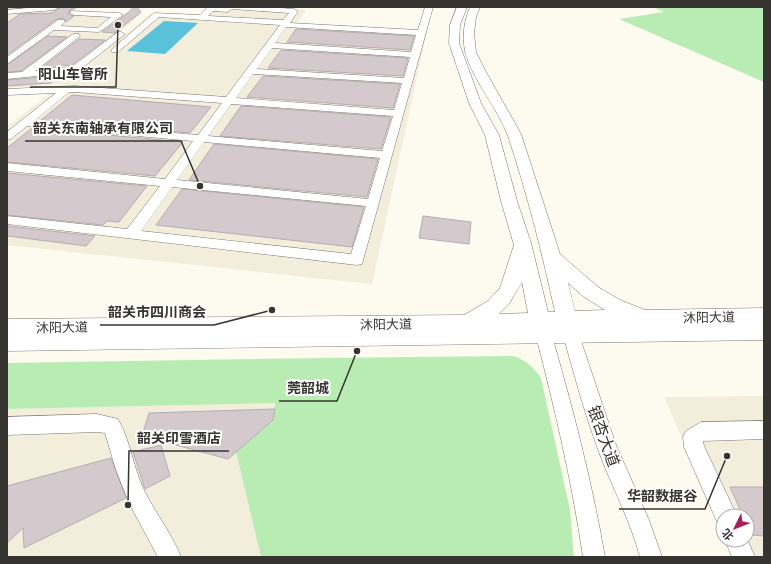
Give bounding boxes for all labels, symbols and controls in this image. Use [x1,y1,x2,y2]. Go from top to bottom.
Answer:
callout: 阳山车管所 [30,61,116,87]
text: 阳山车管所 [38,65,108,83]
callout: 韶关东南轴承有限公司 [25,115,181,141]
text: 韶关东南轴承有限公司 [33,119,173,137]
callout: 韶关市四川商会 [100,299,214,325]
text: 韶关市四川商会 [108,303,206,321]
street label: 沐阳大道 [683,309,735,325]
street label: 沐阳大道 [360,316,412,332]
street label: 沐阳大道 [36,319,88,335]
callout: 莞韶城 [279,375,337,401]
text: 莞韶城 [287,379,329,397]
street label: 银杏大道 [584,403,624,469]
callout: 韶关印雪酒店 [129,425,229,451]
text: 韶关印雪酒店 [137,429,221,447]
callout: 华韶数据谷 [619,483,705,509]
text: 华韶数据谷 [627,487,698,505]
north arrow [715,508,755,548]
text: 北 [719,526,737,544]

